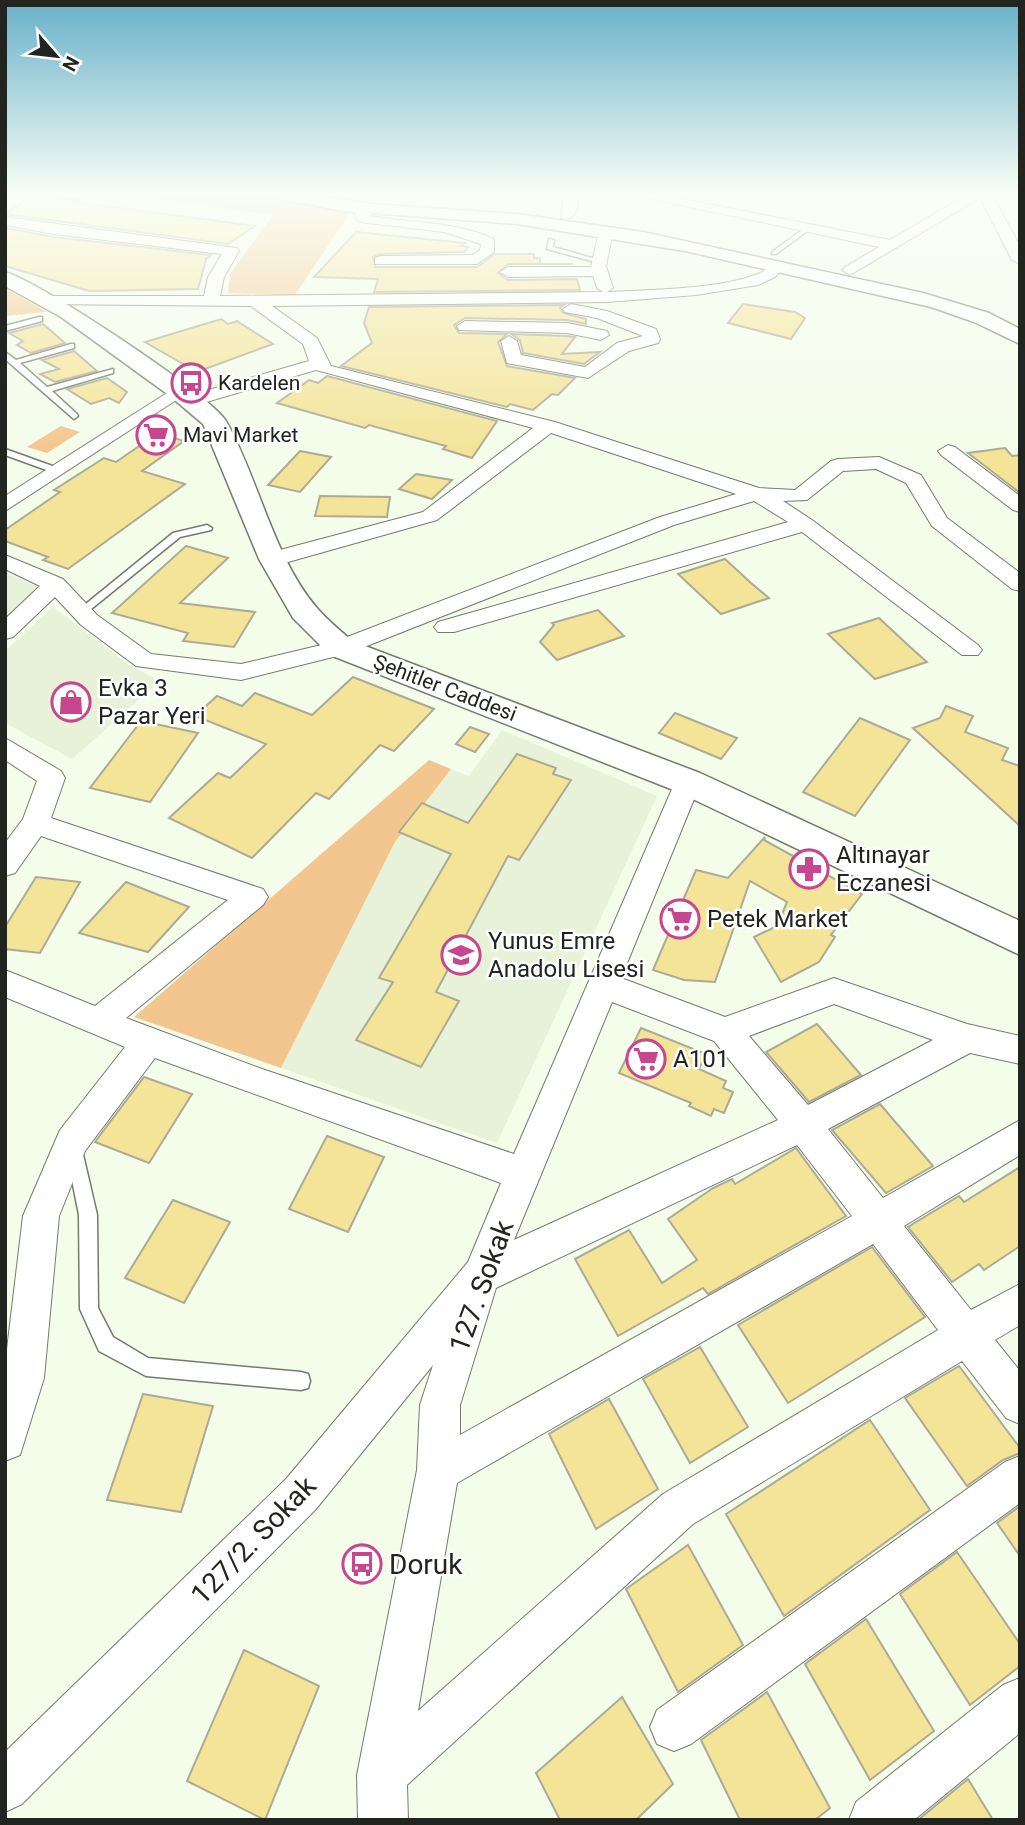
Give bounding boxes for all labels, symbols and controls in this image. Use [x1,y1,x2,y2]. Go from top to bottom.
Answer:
north arrow [21,21,91,91]
text: N [57,52,84,75]
bus stop icon: Kardelen [170,362,212,404]
place label: Kardelen [218,371,300,395]
supermarket icon: Mavi Market [135,414,177,456]
place label: Mavi Market [183,423,299,447]
street label: Şehitler Caddesi [370,650,520,726]
place label: Evka 3 Pazar Yeri [98,674,205,730]
shop icon: Evka 3 Pazar Yeri [50,681,92,723]
place label: Altınayar Eczanesi [836,841,931,897]
pharmacy icon: Altınayar Eczanesi [788,848,830,890]
supermarket icon: Petek Market [659,898,701,940]
place label: Petek Market [707,905,848,933]
place label: Yunus Emre Anadolu Lisesi [488,927,644,983]
school or university icon: Yunus Emre Anadolu Lisesi [440,934,482,976]
supermarket icon: A101 [625,1038,667,1080]
place label: A101 [673,1045,729,1073]
street label: 127. Sokak [442,1215,521,1357]
street label: 127/2. Sokak [184,1469,323,1611]
bus stop icon: Doruk [341,1543,383,1585]
place label: Doruk [389,1548,463,1581]

